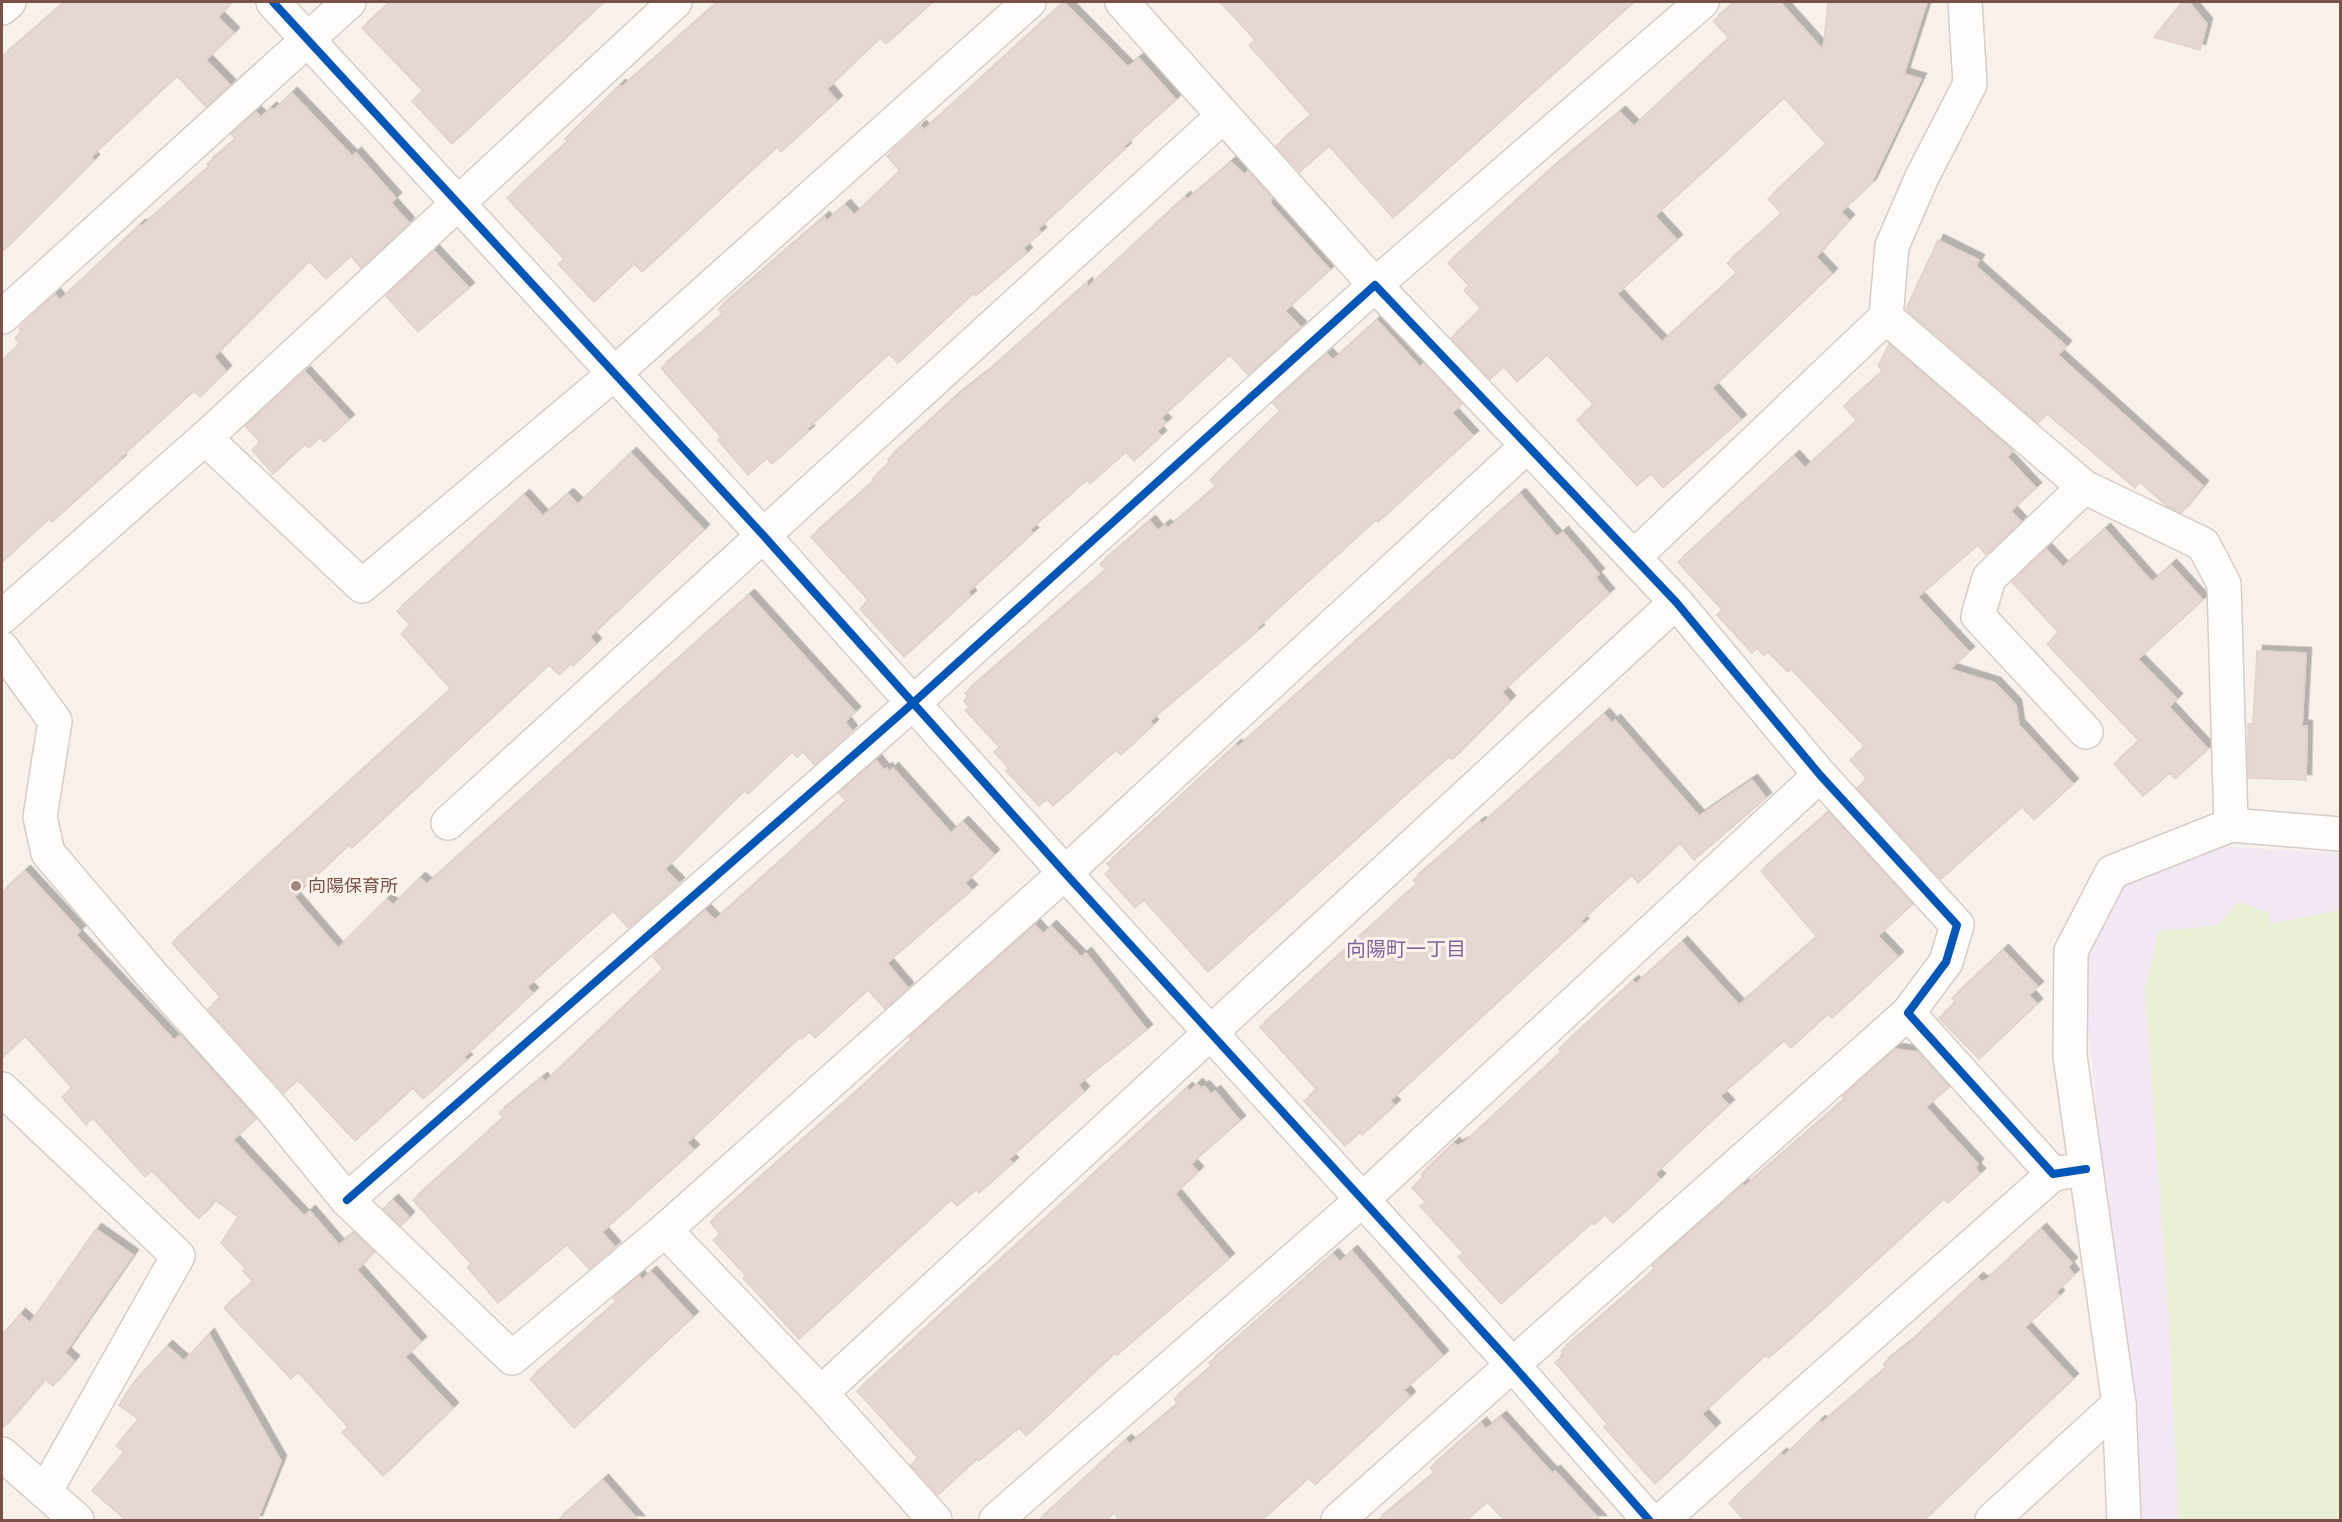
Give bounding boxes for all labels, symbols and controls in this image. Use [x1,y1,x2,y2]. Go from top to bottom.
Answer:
place label: 向陽保育所 [308,874,398,897]
marker: 向陽保育所 [289,879,303,893]
district label: 向陽町一丁目 [1346,936,1466,962]

